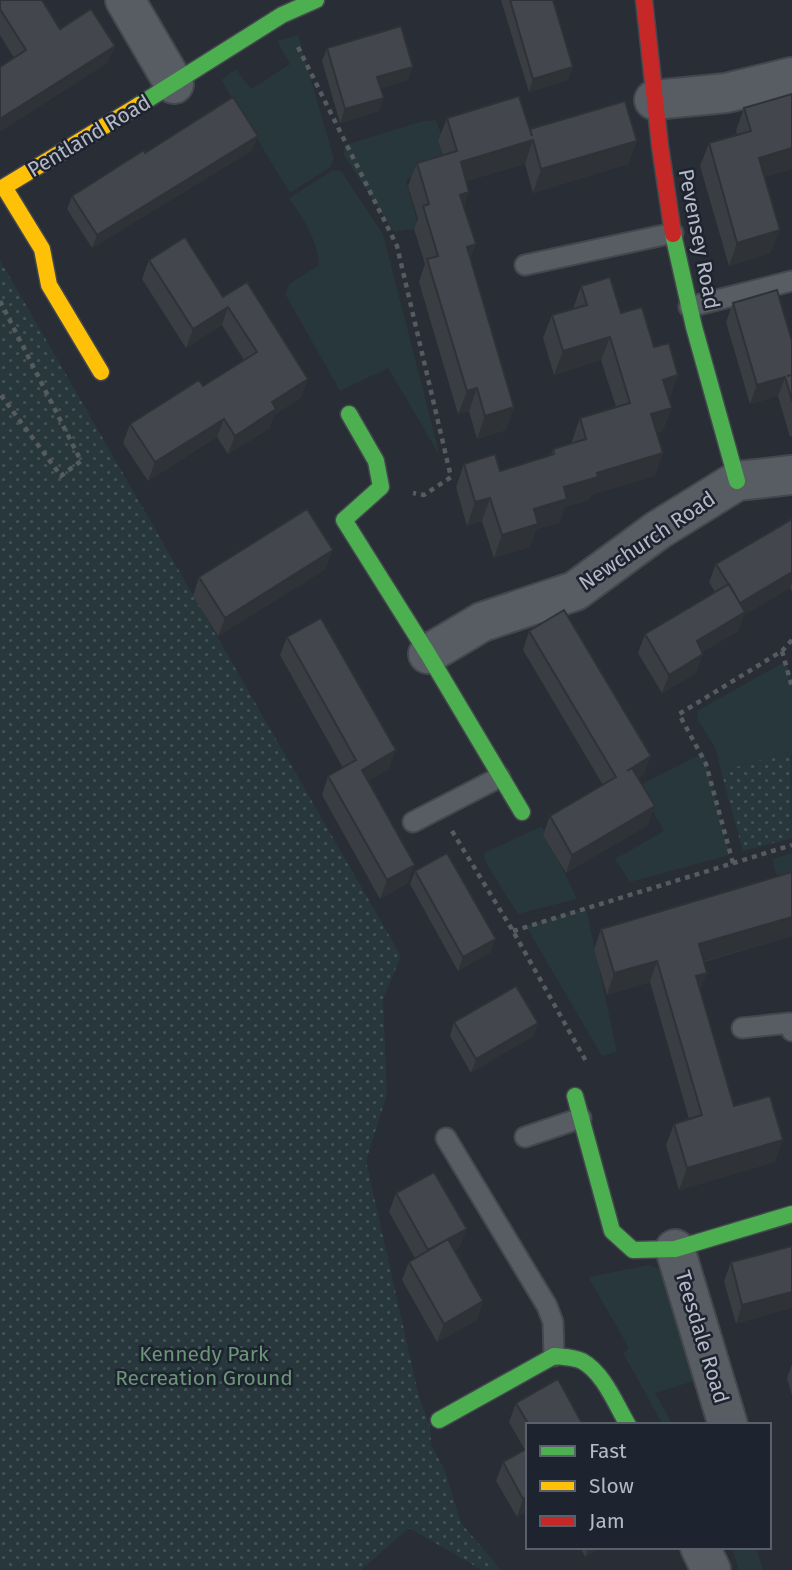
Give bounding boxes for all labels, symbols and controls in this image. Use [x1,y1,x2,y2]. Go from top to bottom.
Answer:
street label: Pentland Road [23,89,155,183]
street label: Pevensey Road [673,167,725,311]
street label: Newchurch Road [574,486,720,596]
street label: Teesdale Road [669,1267,735,1407]
park label: Kennedy Park Recreation Ground [115,1341,293,1391]
legend [526,1423,771,1549]
text: Fast [589,1438,627,1464]
text: Slow [589,1473,634,1499]
text: Jam [589,1508,625,1534]

